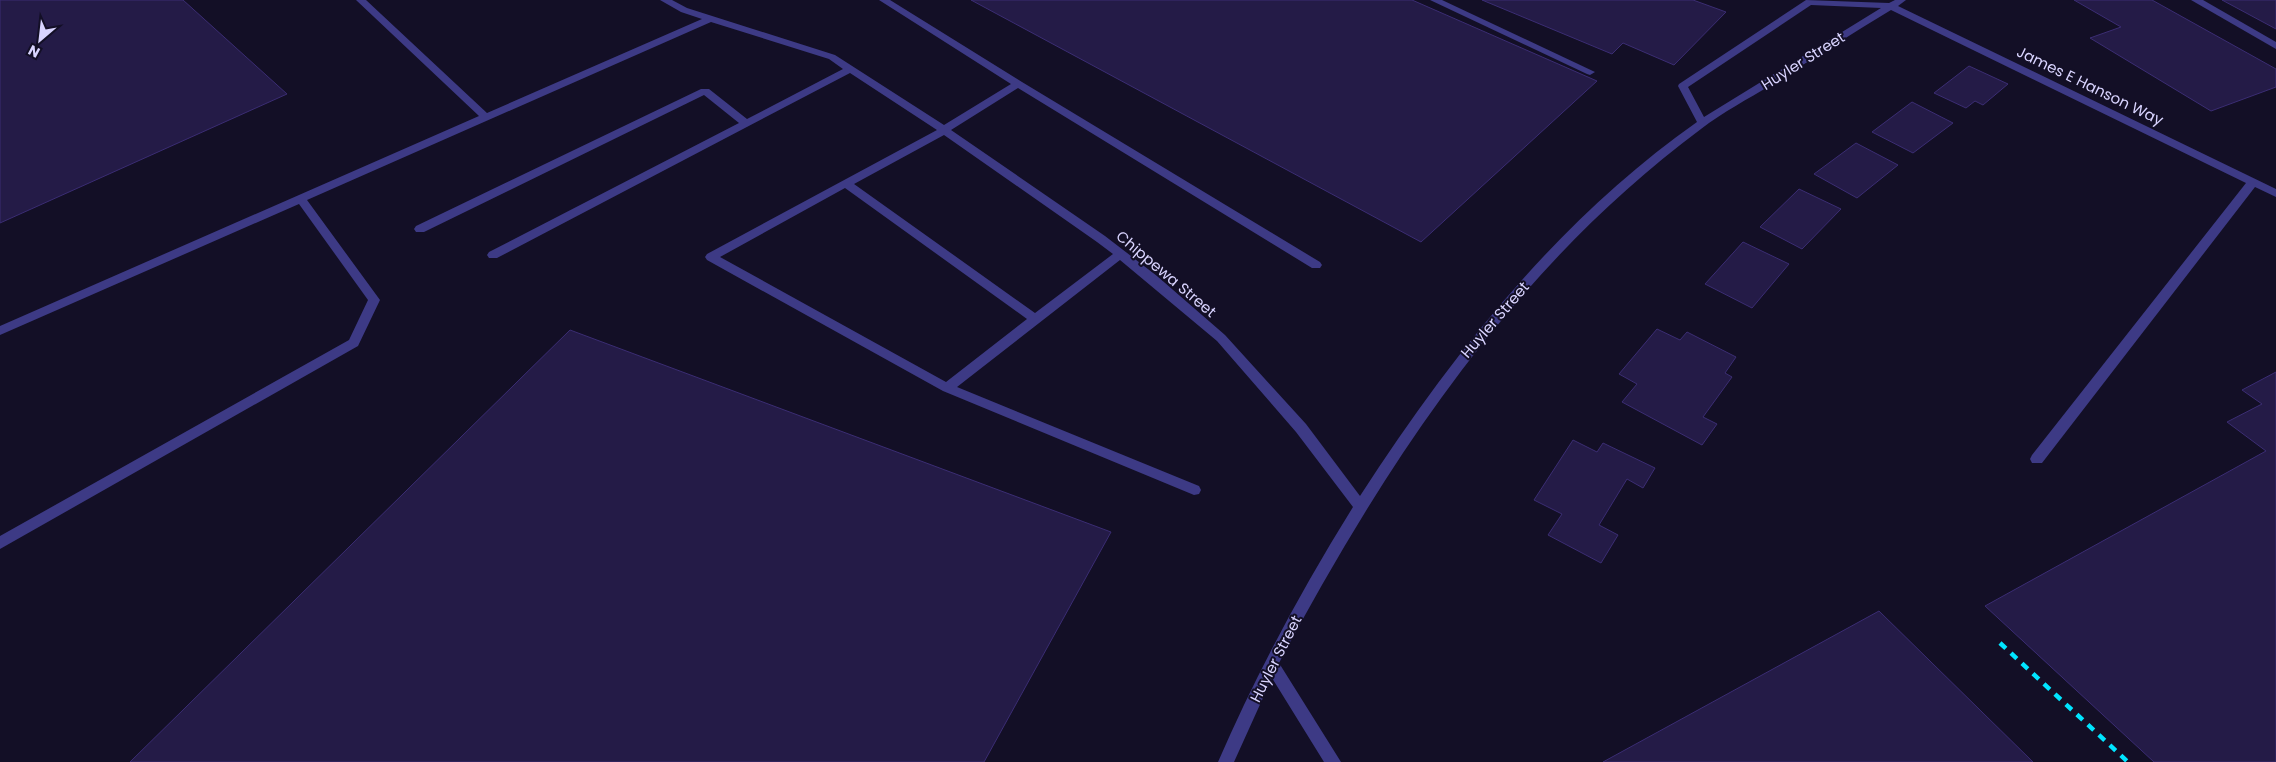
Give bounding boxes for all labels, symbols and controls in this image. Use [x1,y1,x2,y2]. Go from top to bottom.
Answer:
north arrow [15,15,65,65]
street label: Huyler Street [1757,27,1849,95]
text: N [25,40,43,63]
street label: James E Hanson Way [2013,41,2168,130]
street label: Chippewa Street [1112,225,1221,322]
street label: Huyler Street [1456,277,1534,362]
street label: Huyler Street [1245,612,1306,706]

